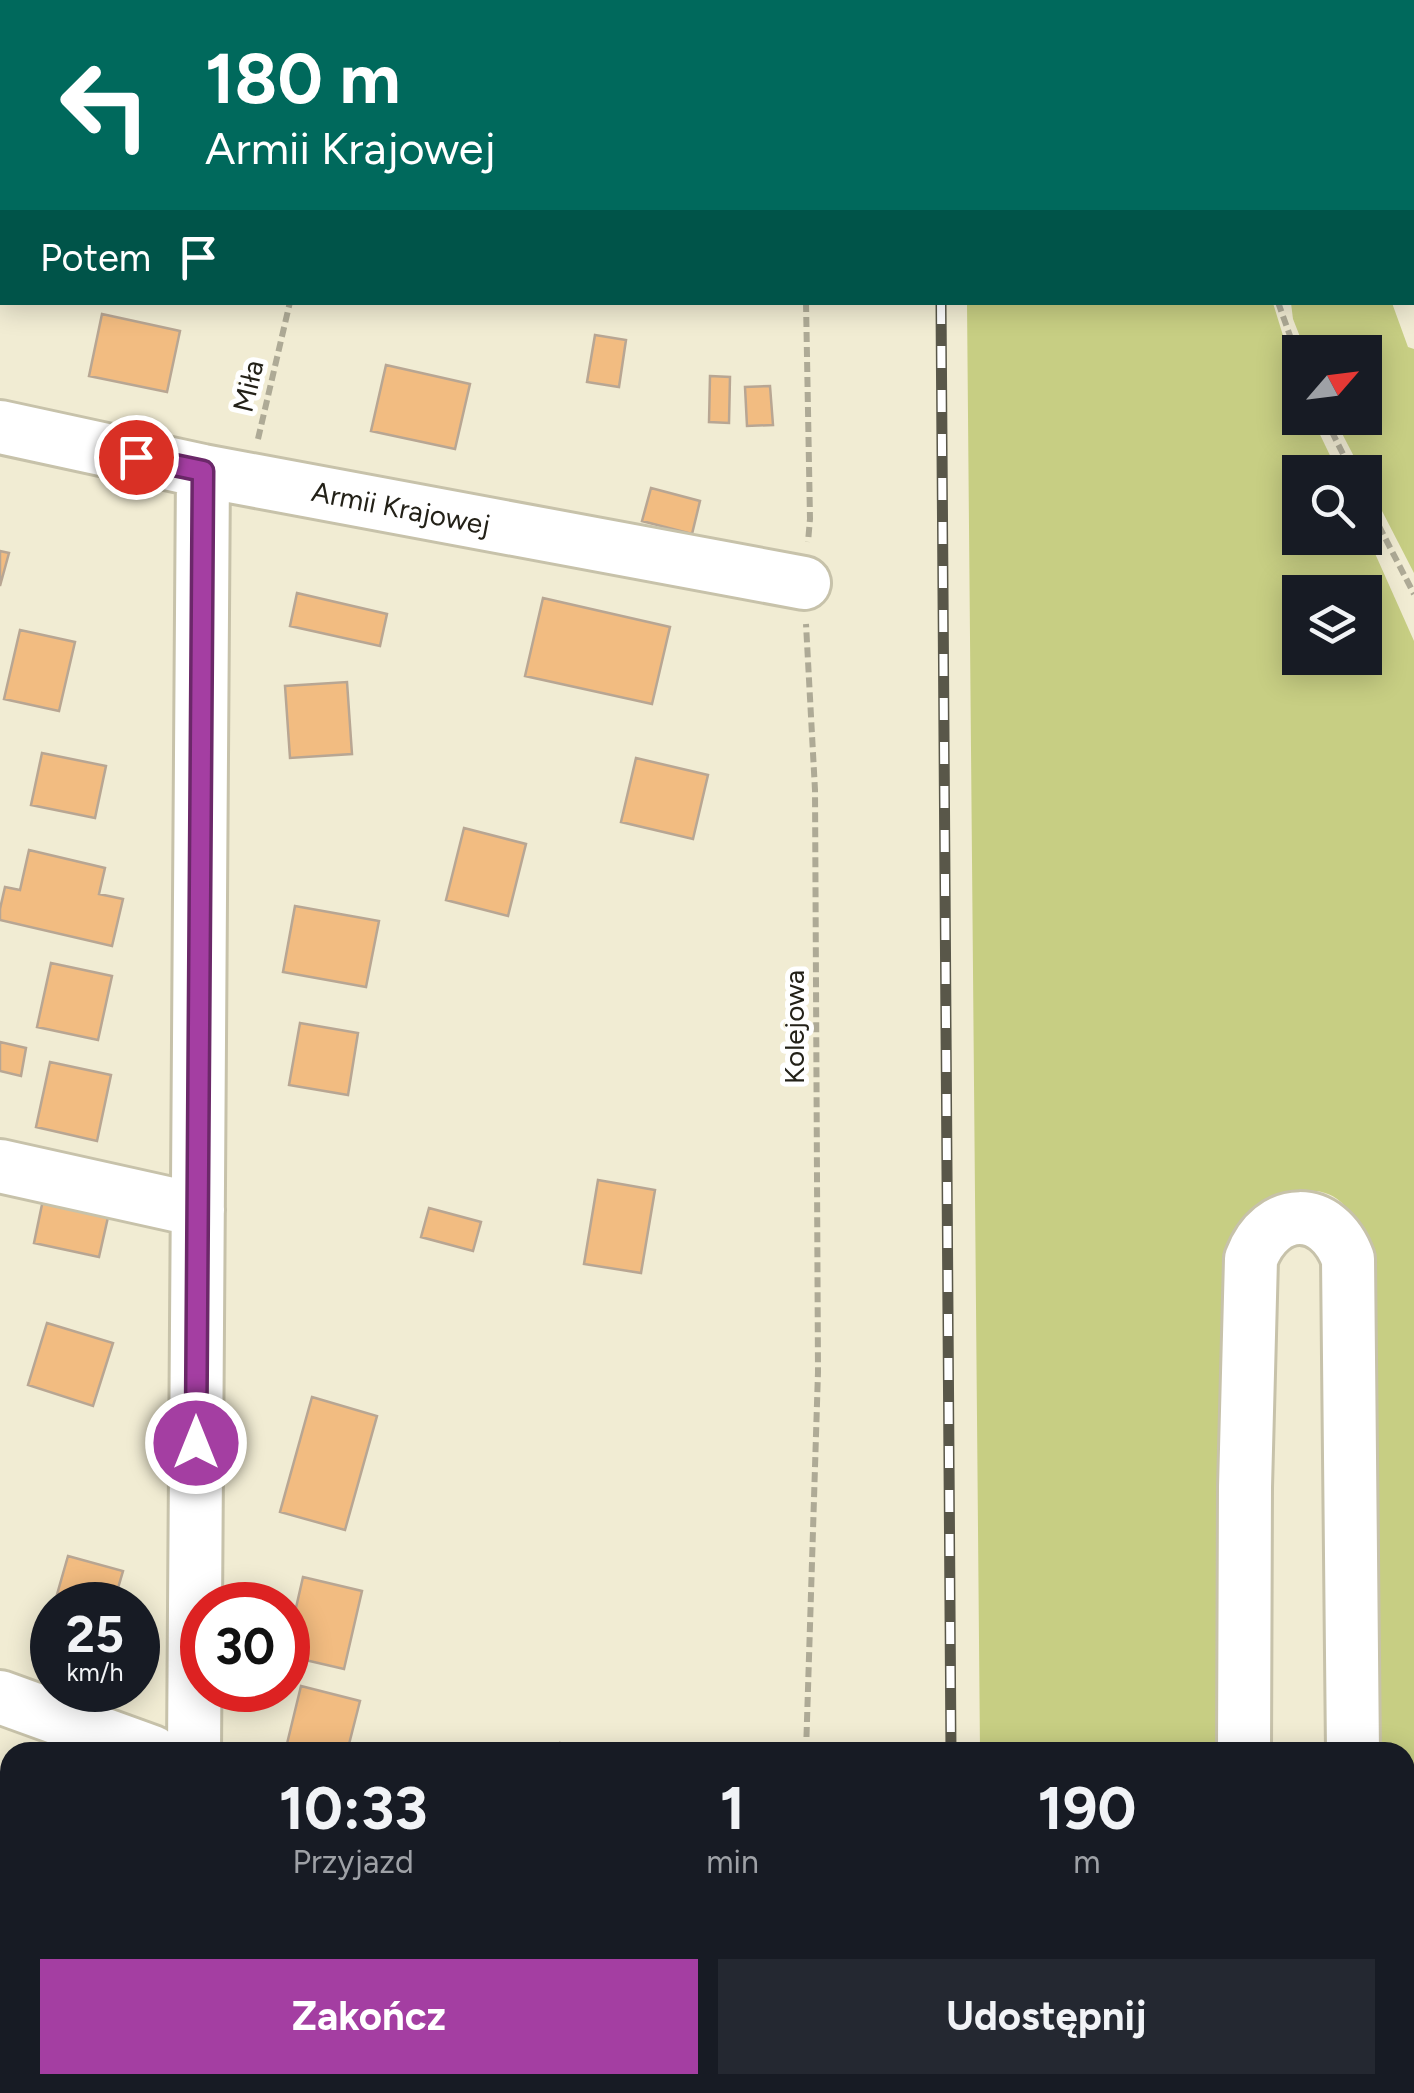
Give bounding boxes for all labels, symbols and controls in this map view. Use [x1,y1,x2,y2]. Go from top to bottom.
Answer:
text: 180 m [205,36,400,121]
icon: left [40,40,170,170]
text: Armii Krajowej [205,121,496,175]
icon: arrive [171,230,226,285]
text: Potem [40,235,151,281]
north arrow [1282,335,1382,435]
map controls [1282,335,1382,675]
street label: Miła [226,357,270,415]
pin [94,415,179,500]
icon: arrive [109,430,164,485]
button: search [1282,455,1382,555]
street label: Armii Krajowej [309,474,493,542]
button: layers [1282,575,1382,675]
street label: Kolejowa [777,970,811,1084]
position arrow [144,1391,248,1495]
speed limit sign: 30 [180,1582,310,1712]
text: 25 [66,1604,124,1665]
text: km/h [66,1657,124,1687]
text: 10:33 [279,1772,428,1844]
text: 1 [720,1772,745,1844]
text: 190 [1037,1772,1136,1844]
text: Przyjazd [293,1843,414,1881]
text: min [706,1843,759,1881]
text: m [1073,1843,1100,1881]
button: Zakończ [40,1959,698,2074]
button: Udostępnij [718,1959,1375,2074]

